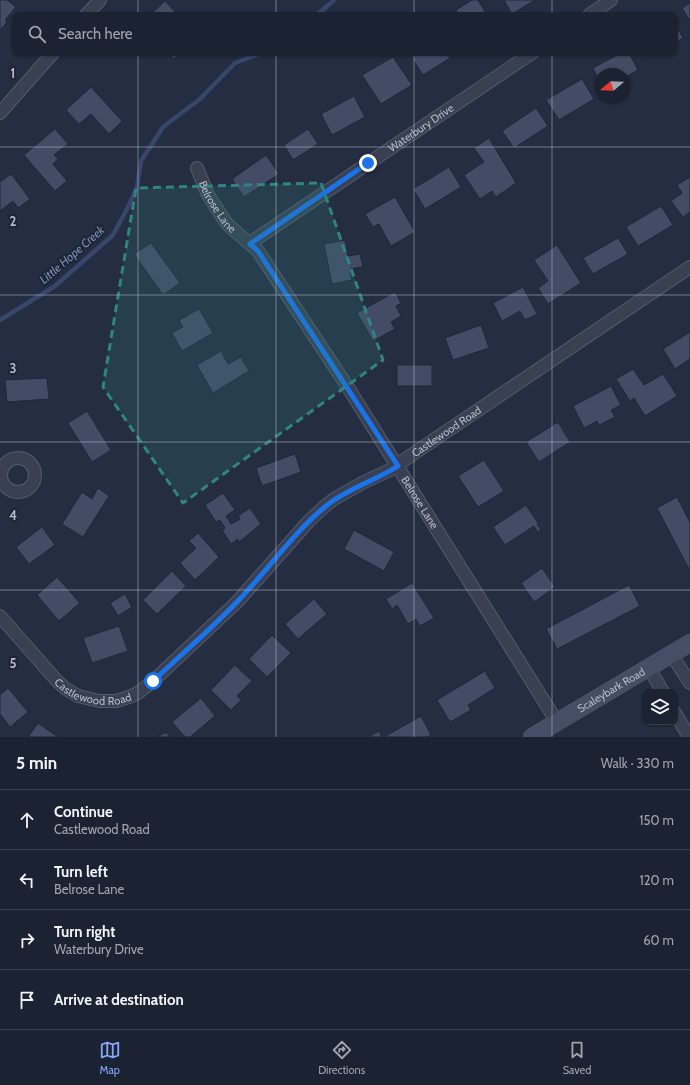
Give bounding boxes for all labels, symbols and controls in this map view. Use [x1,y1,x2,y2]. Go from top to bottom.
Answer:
search box [12,12,678,56]
icon: search [26,23,48,45]
text: Search here [58,25,133,43]
text: 1 [11,65,15,81]
north arrow [594,68,630,104]
street label: Waterbury Drive [385,101,457,155]
route end [359,154,377,172]
street label: Belrose Lane [196,179,239,236]
text: 2 [10,213,17,229]
water label: Little Hope Creek [36,222,108,287]
text: 3 [9,360,17,376]
street label: Castlewood Road [409,403,484,460]
street label: Belrose Lane [398,474,442,532]
text: 4 [9,507,17,523]
text: 5 [10,655,17,671]
street label: Scaleybark Road [575,664,648,716]
route start [144,672,162,690]
street label: Castlewood Road [52,675,133,708]
map controls [642,689,678,725]
button: layers [642,689,678,725]
text: 5 min [16,753,57,773]
text: Walk · 330 m [601,755,674,771]
text: Continue [54,803,113,821]
icon: ahead [16,809,38,831]
text: 150 m [639,812,674,828]
text: Castlewood Road [54,821,150,837]
text: Turn left [54,863,108,881]
icon: left [16,869,38,891]
text: 120 m [640,872,674,888]
text: Belrose Lane [54,881,124,897]
text: Turn right [54,923,115,941]
icon: right [16,929,38,951]
text: 60 m [643,932,674,948]
text: Waterbury Drive [54,941,144,957]
icon: arrive [16,989,38,1011]
text: Arrive at destination [54,991,184,1009]
tab: Map [99,1039,121,1077]
tab: Directions [318,1039,365,1077]
tab: Saved [563,1039,591,1077]

